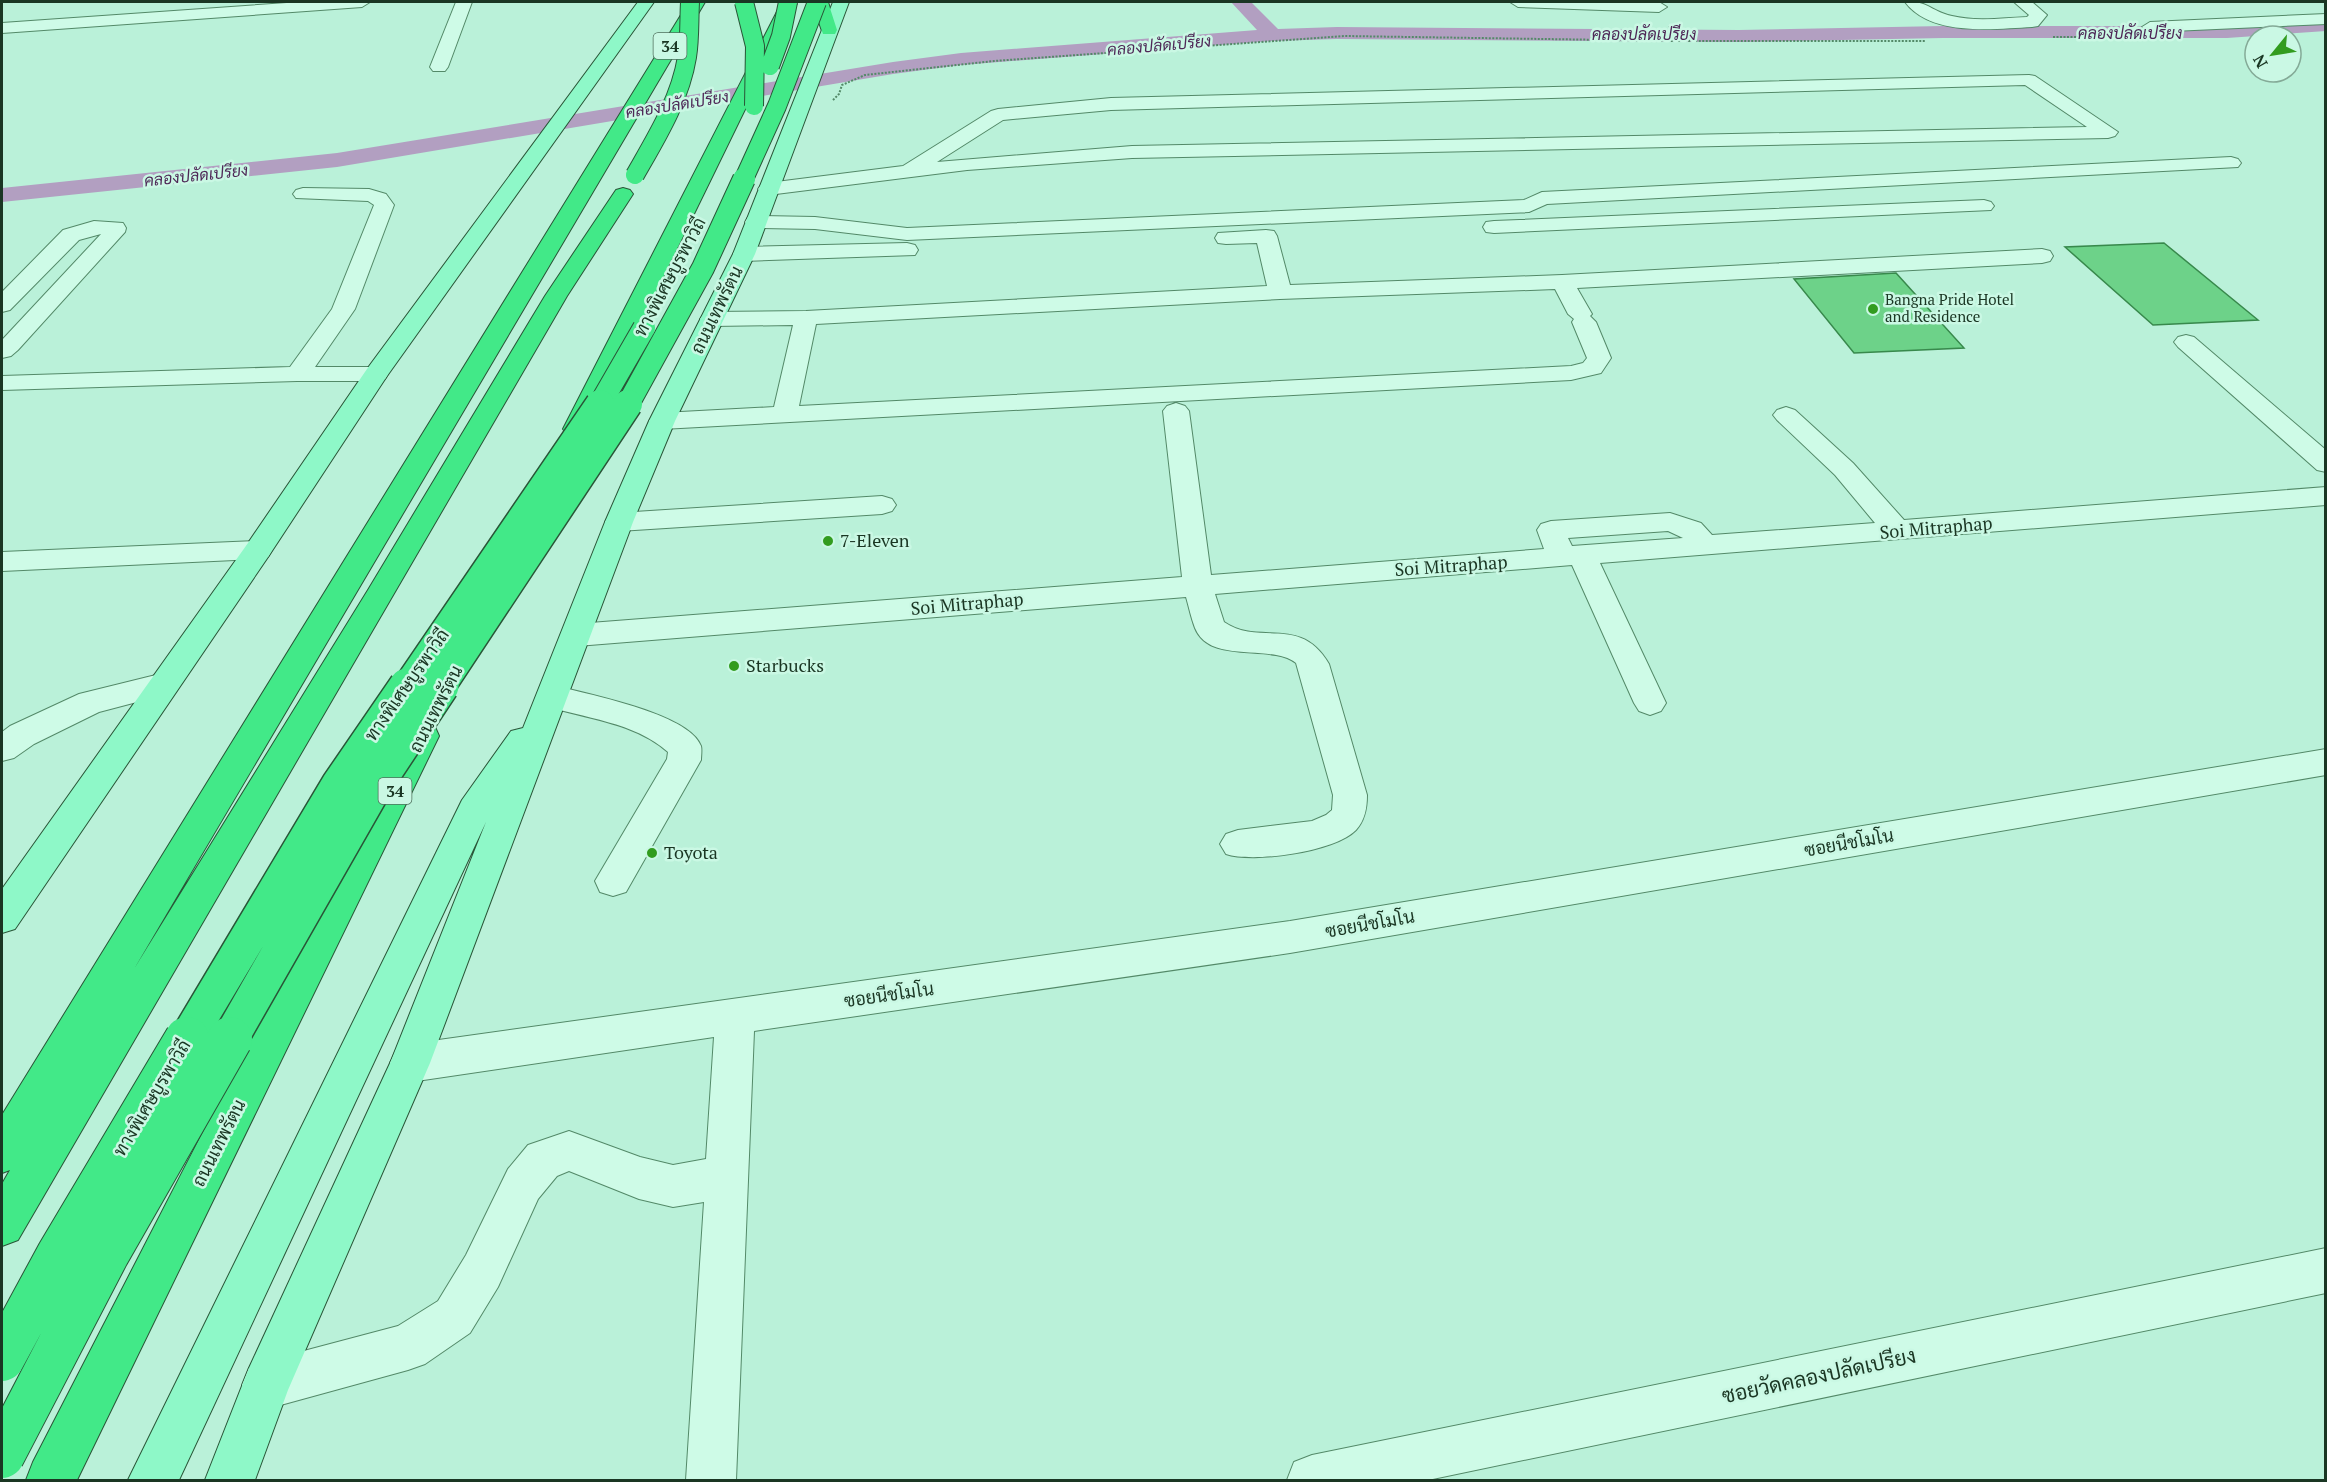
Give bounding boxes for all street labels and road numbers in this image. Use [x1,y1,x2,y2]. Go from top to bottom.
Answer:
road number: 34 [654,33,686,59]
street label: ทางพิเศษบูรพาวิถี [628,213,712,341]
street label: ถนนเทพรัตน [685,262,748,357]
street label: Soi Mitraphap [1879,510,1993,544]
street label: Soi Mitraphap [1394,549,1508,581]
street label: Soi Mitraphap [910,586,1024,620]
street label: ทางพิเศษบูรพาวิถี [358,623,456,747]
street label: ถนนเทพรัตน [403,661,467,756]
road number: 34 [378,778,412,804]
street label: ซอยนีชโมโน [1802,822,1895,862]
street label: ซอยนีชโมโน [1323,903,1416,943]
street label: ซอยนีชโมโน [842,976,935,1012]
street label: ทางพิเศษบูรพาวิถี [107,1035,197,1161]
street label: ถนนเทพรัตน [186,1095,250,1190]
street label: ซอยวัดคลองปลัดเปรียง [1719,1341,1918,1409]

